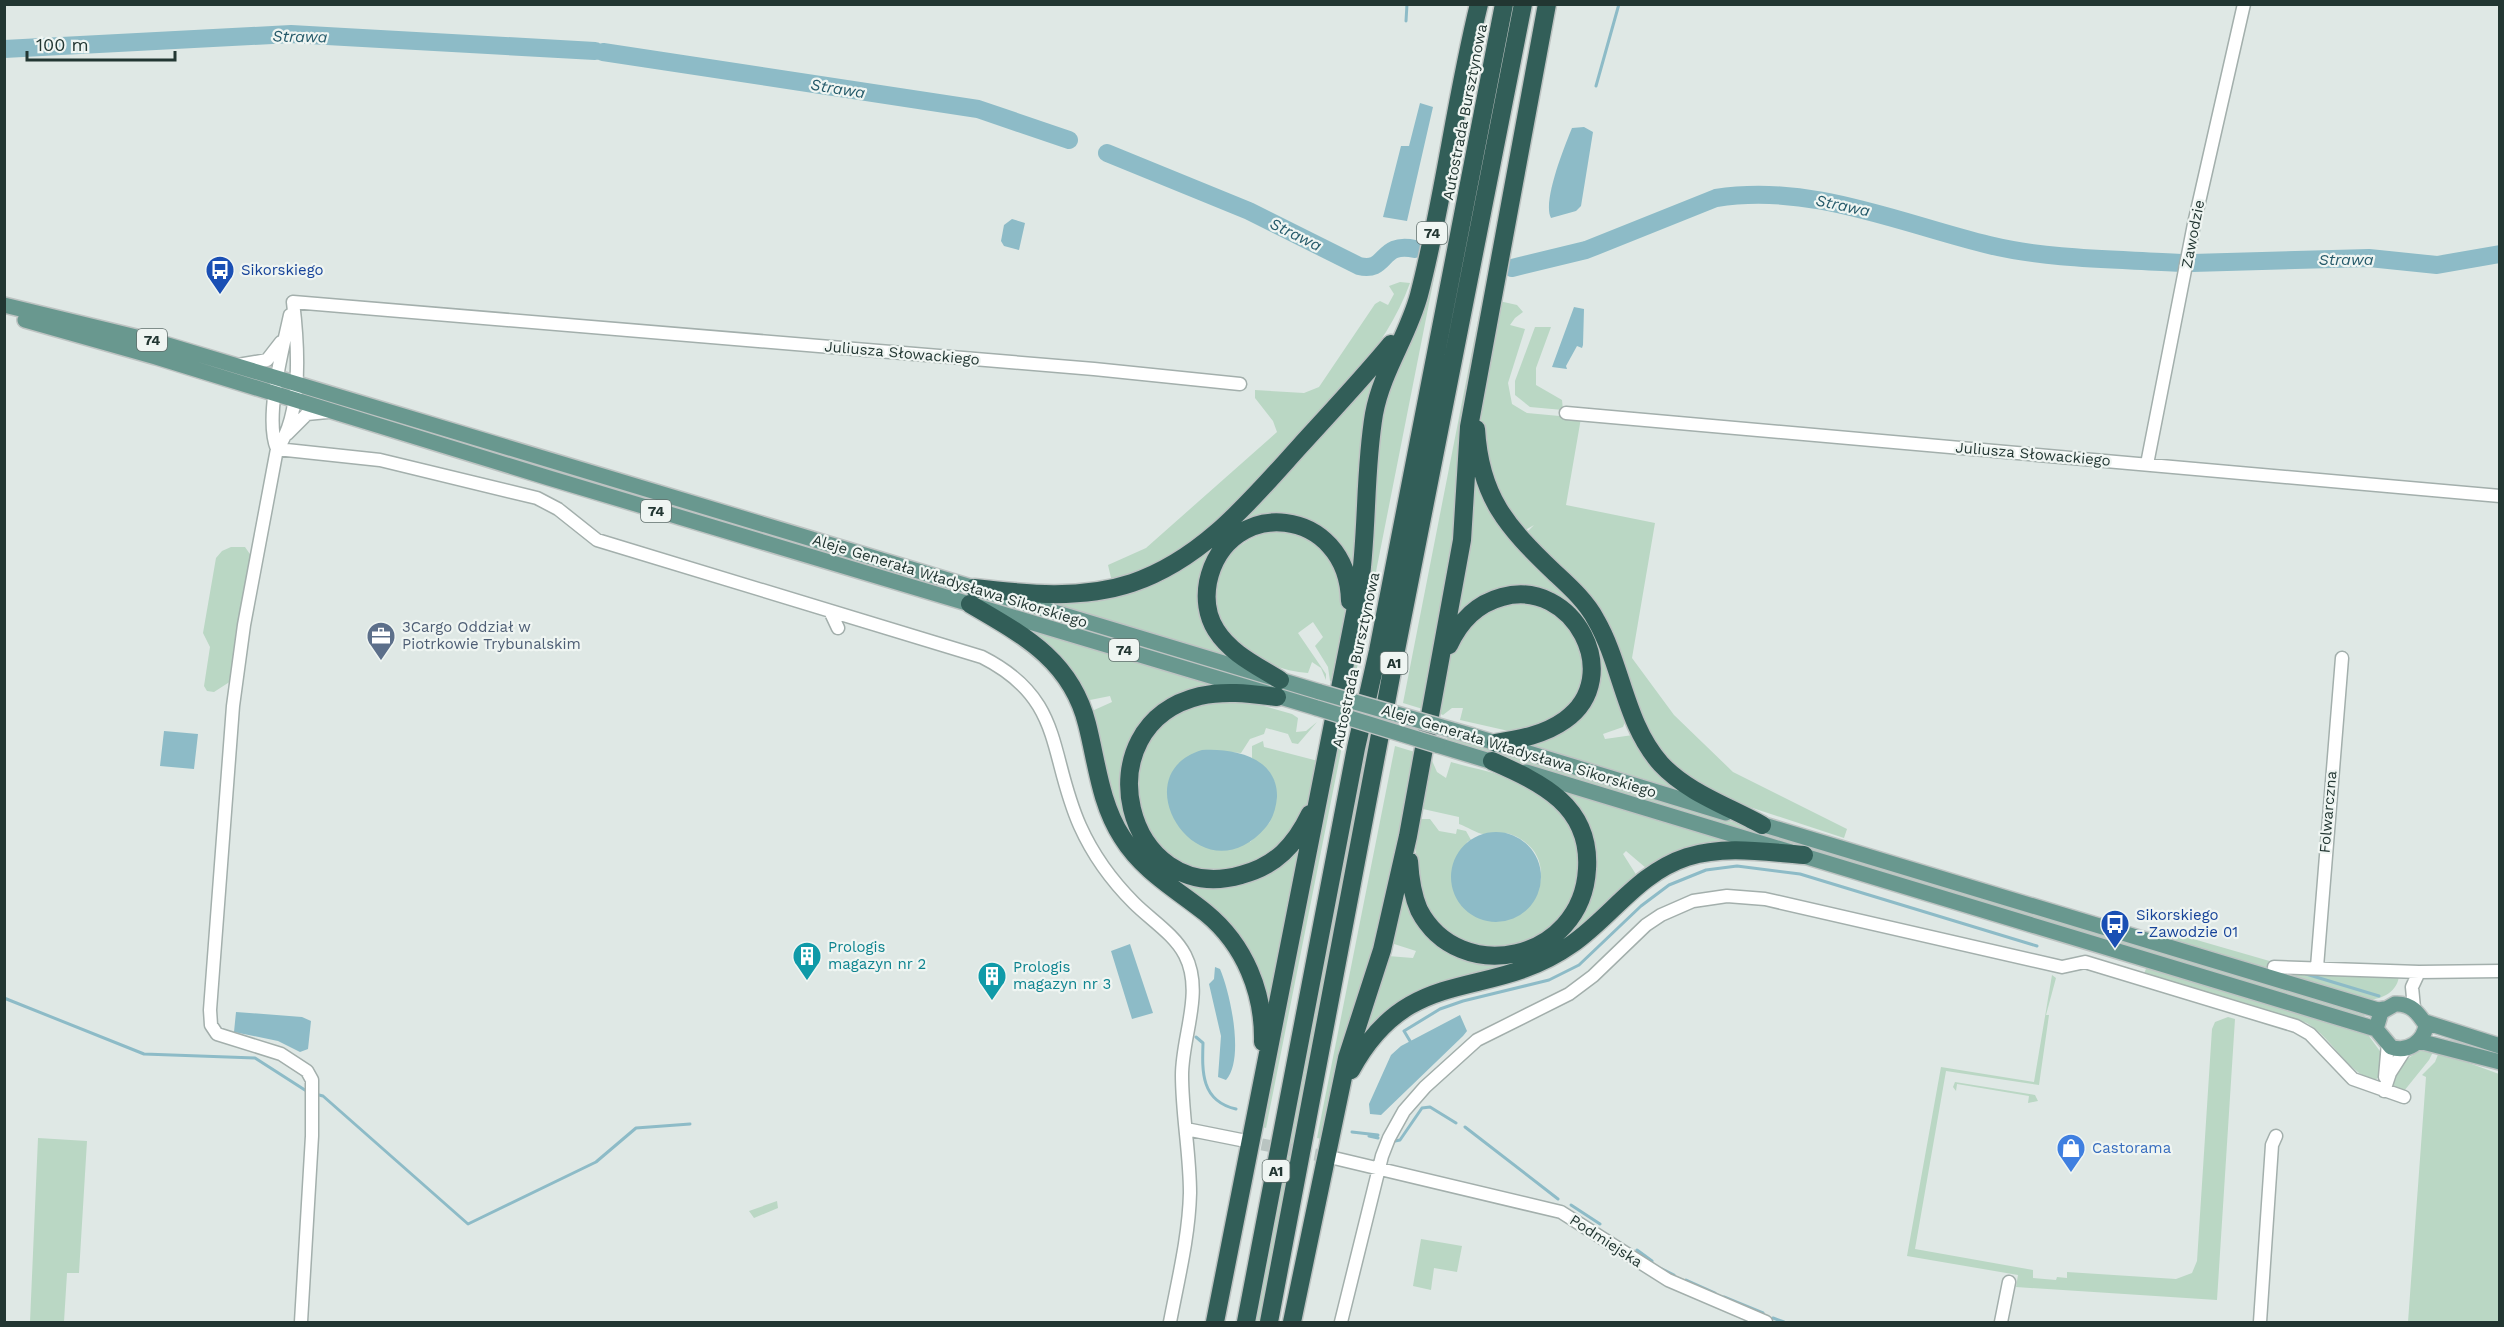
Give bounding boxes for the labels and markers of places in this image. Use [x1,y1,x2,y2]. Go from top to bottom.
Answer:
bus stop icon: Sikorskiego [204,254,236,296]
place label: Sikorskiego [241,261,324,279]
place label: 3Cargo Oddział w Piotrkowie Trybunalskim [402,618,581,653]
office icon: 3Cargo Oddział w Piotrkowie Trybunalskim [365,620,397,662]
place label: Sikorskiego - Zawodzie 01 [2136,906,2238,941]
bus stop icon: Sikorskiego - Zawodzie 01 [2099,908,2131,950]
place label: Prologis magazyn nr 2 [828,938,926,973]
building icon: Prologis magazyn nr 2 [791,940,823,982]
place label: Prologis magazyn nr 3 [1013,958,1111,993]
building icon: Prologis magazyn nr 3 [976,960,1008,1002]
shop icon: Castorama [2055,1132,2087,1174]
place label: Castorama [2092,1139,2172,1157]

